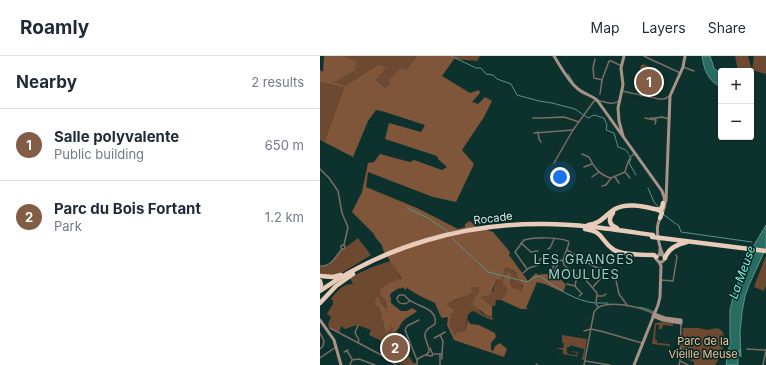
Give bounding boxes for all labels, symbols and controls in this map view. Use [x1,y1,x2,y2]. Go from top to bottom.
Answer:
text: Roamly [20,16,89,39]
text: Map [591,19,620,36]
text: Layers [642,19,686,36]
text: Share [708,19,746,36]
pin: 1 [636,67,662,97]
map controls [718,68,754,140]
button: + [718,68,754,104]
text: Nearby [16,72,77,92]
text: 2 results [251,74,304,90]
button: − [718,104,754,140]
text: Salle polyvalente [54,127,179,146]
text: 1 [26,137,32,153]
text: 650 m [265,137,304,153]
text: Public building [54,146,144,162]
your location [550,167,570,187]
text: Parc du Bois Fortant [54,199,201,218]
text: 2 [25,209,33,225]
text: 1.2 km [265,209,304,225]
street label: Rocade [473,209,513,227]
text: Park [54,218,82,234]
water label: La Meuse [725,243,759,301]
district label: LES GRANGES MOULUES [534,251,634,282]
pin: 2 [382,333,408,363]
park label: Parc de la Vieille Meuse [668,334,738,361]

